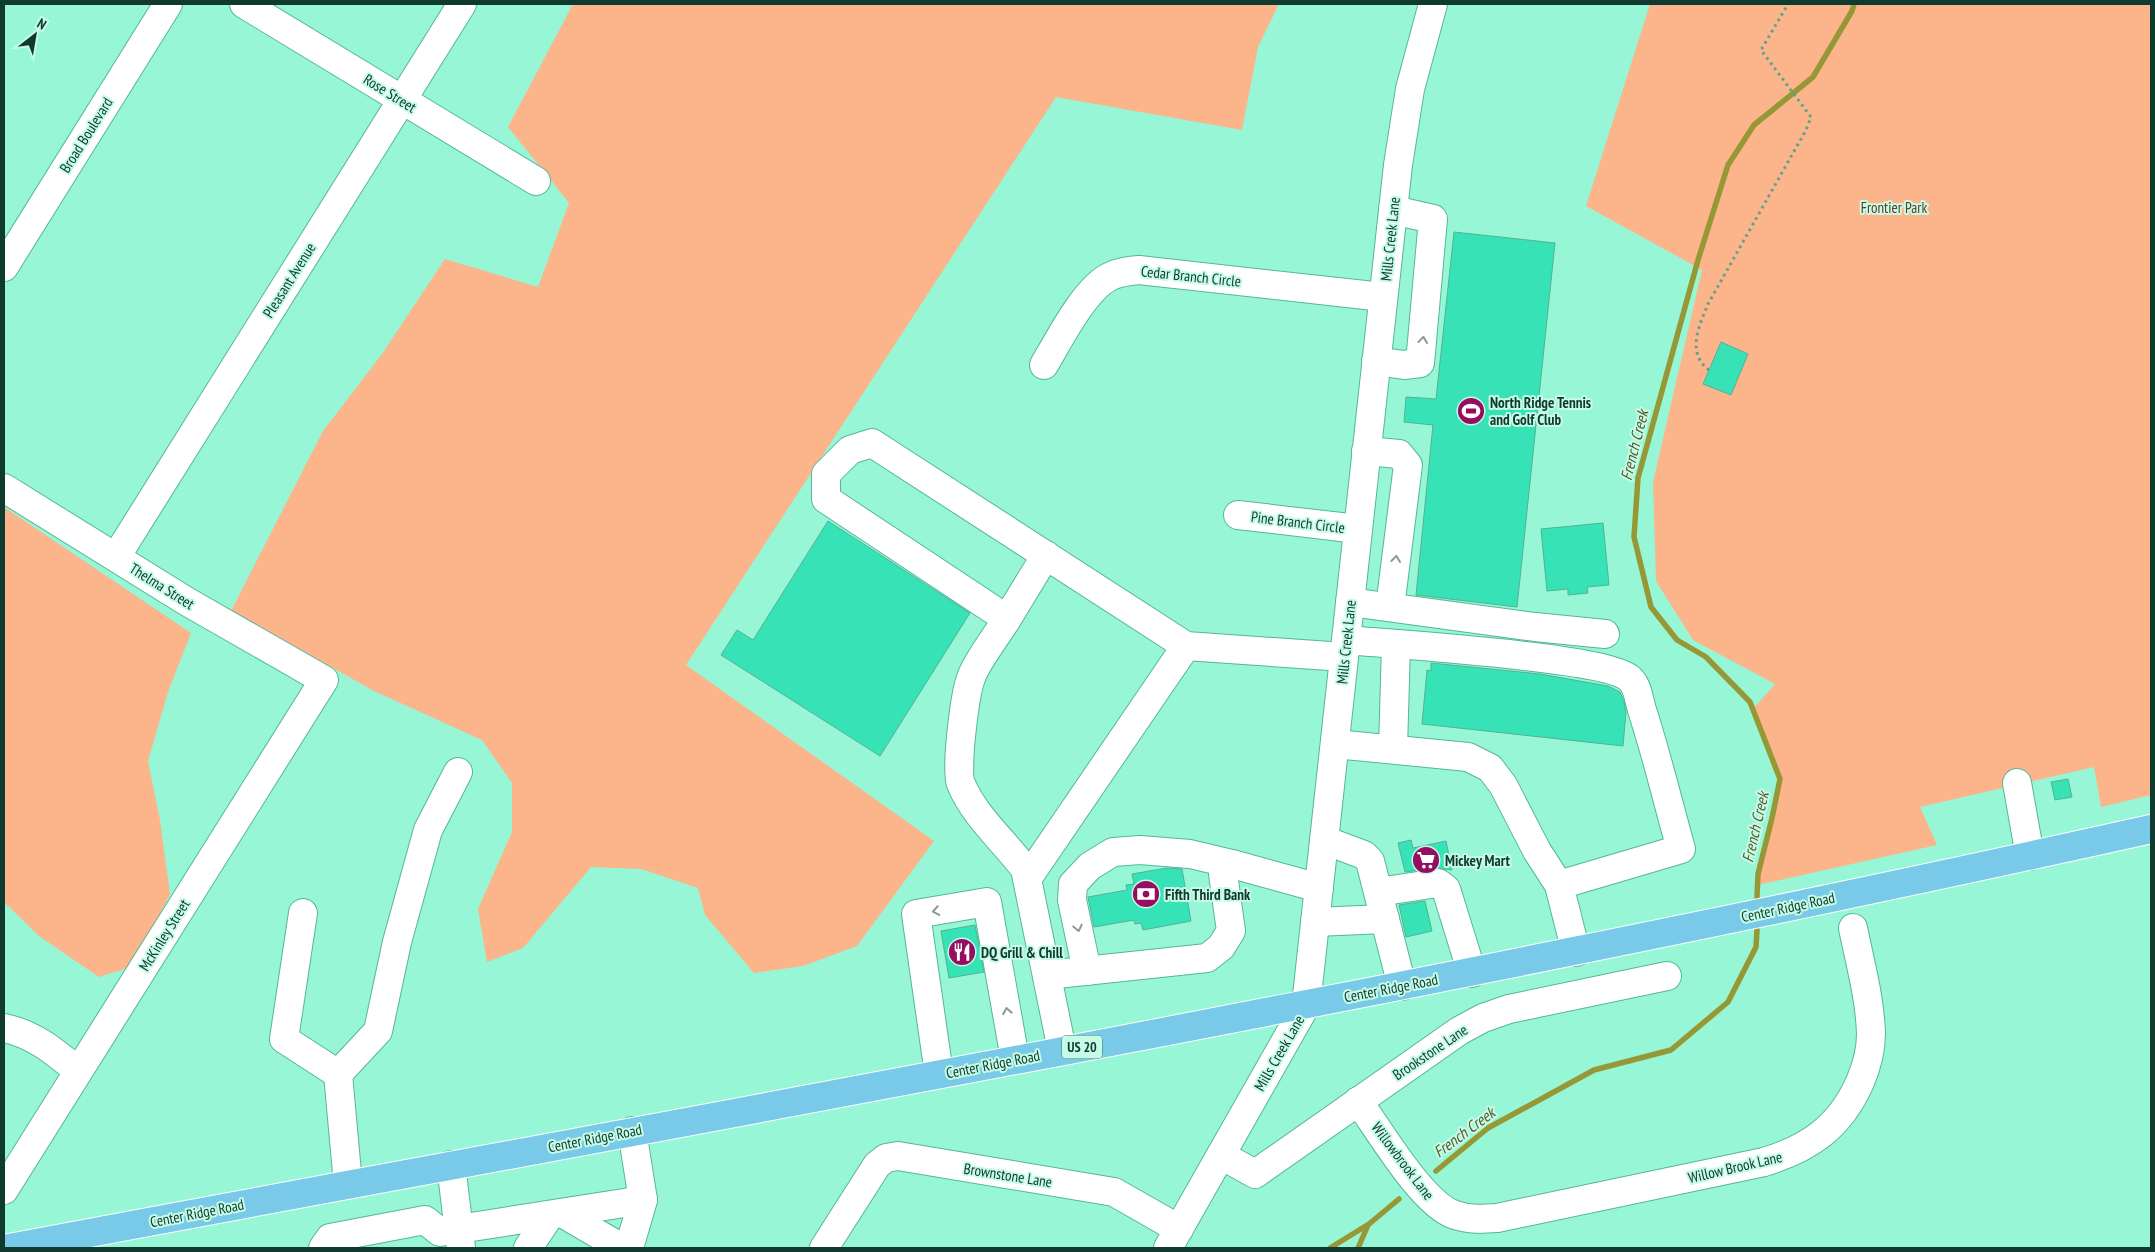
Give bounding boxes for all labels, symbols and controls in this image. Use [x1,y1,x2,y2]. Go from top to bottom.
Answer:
north arrow [10,10,60,60]
text: N [34,14,50,34]
street label: Rose Street [360,69,420,117]
street label: Broad Boulevard [55,94,117,176]
street label: Mills Creek Lane [1376,196,1404,282]
park label: Frontier Park [1861,198,1927,217]
street label: Pleasant Avenue [258,239,320,321]
street label: Cedar Branch Circle [1140,261,1242,291]
one-way arrow [1417,336,1428,344]
place label: North Ridge Tennis and Golf Club [1490,393,1591,429]
sports icon: North Ridge Tennis and Golf Club [1456,396,1486,426]
water label: French Creek [1616,406,1653,482]
street label: Pine Branch Circle [1250,507,1346,537]
one-way arrow [1390,554,1401,562]
street label: Thelma Street [126,559,198,613]
street label: Mills Creek Lane [1332,599,1360,685]
water label: French Creek [1737,788,1773,864]
supermarket icon: Mickey Mart [1411,845,1441,875]
place label: Mickey Mart [1445,851,1510,870]
bank icon: Fifth Third Bank [1131,879,1161,909]
place label: Fifth Third Bank [1165,885,1251,904]
street label: Center Ridge Road [1740,888,1836,926]
street label: McKinley Street [134,896,194,974]
one-way arrow [932,906,940,916]
one-way arrow [1072,923,1083,932]
restaurant icon: DQ Grill & Chill [947,937,977,967]
place label: DQ Grill & Chill [981,943,1063,962]
street label: Center Ridge Road [1342,970,1440,1006]
one-way arrow [1002,1007,1012,1016]
street label: Mills Creek Lane [1250,1012,1308,1094]
street label: Brookstone Lane [1389,1020,1471,1084]
road number: US 20 [1062,1036,1102,1058]
street label: Center Ridge Road [944,1046,1042,1082]
water label: French Creek [1429,1101,1500,1162]
street label: Willowbrook Lane [1368,1118,1438,1204]
street label: Center Ridge Road [546,1120,644,1156]
street label: Willow Brook Lane [1686,1147,1784,1187]
street label: Brownstone Lane [962,1159,1054,1191]
street label: Center Ridge Road [148,1195,246,1231]

